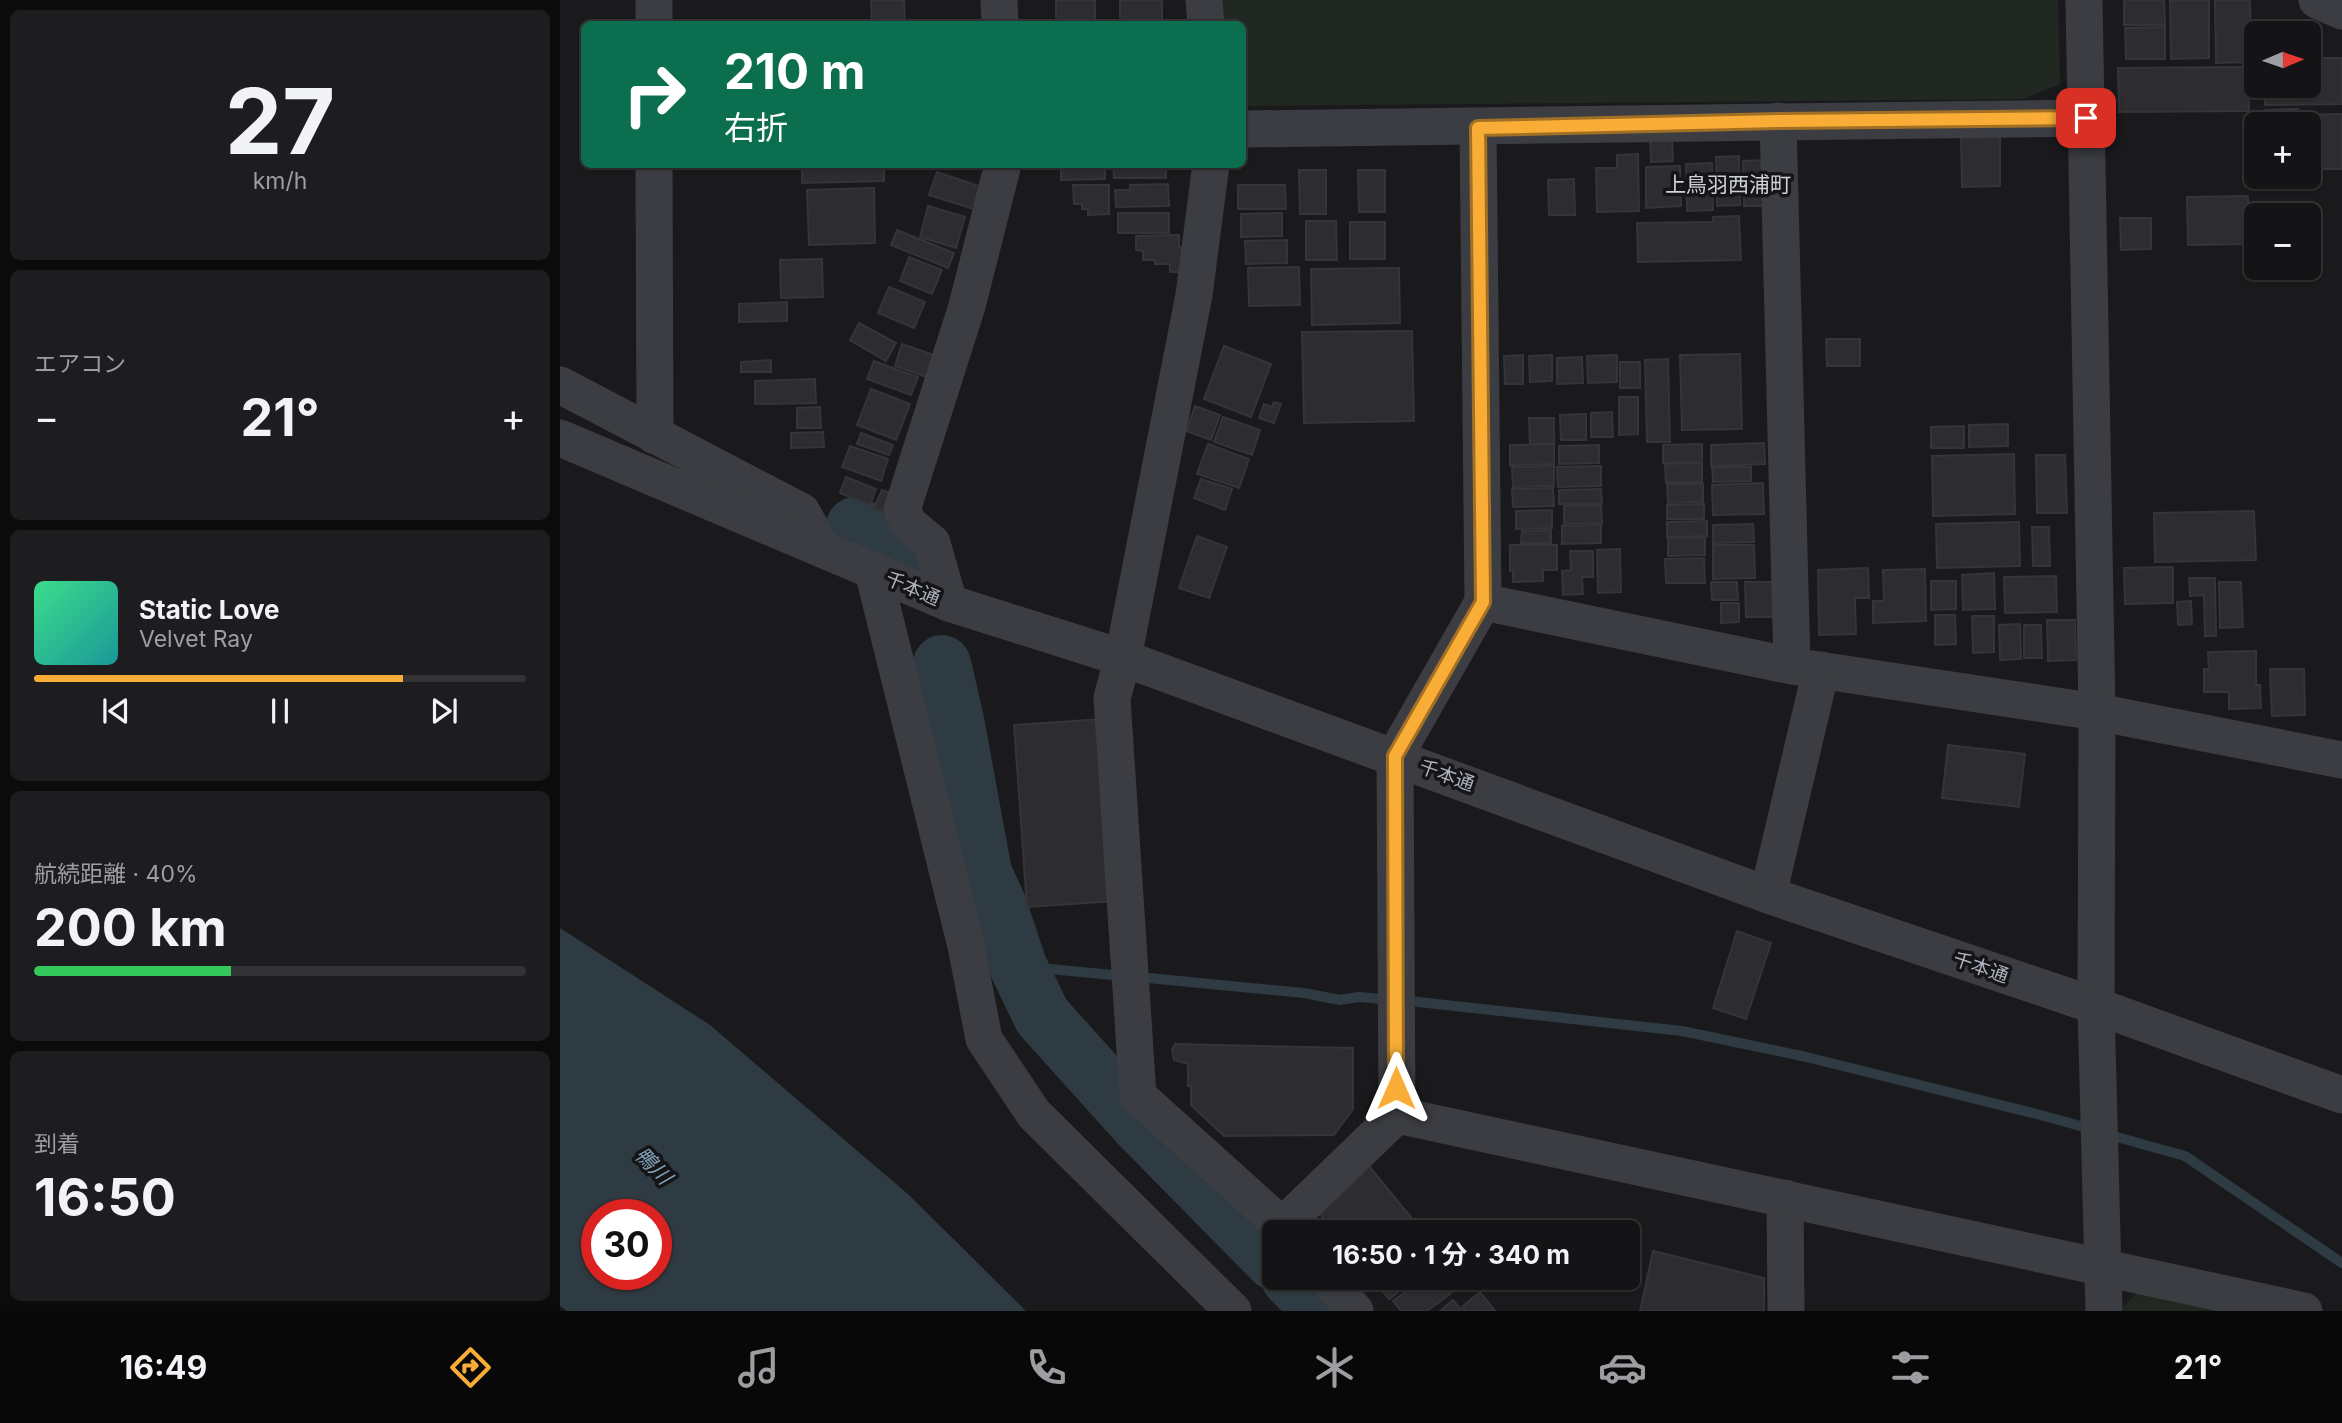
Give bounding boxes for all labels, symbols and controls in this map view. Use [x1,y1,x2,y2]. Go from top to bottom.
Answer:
north arrow [2244,21,2320,98]
map controls [2244,21,2321,280]
text: 210 m [724,42,865,101]
icon: right [609,49,700,140]
text: 27 [225,66,335,176]
pin [2056,88,2116,148]
icon: arrive [2067,99,2105,137]
text: 右折 [724,108,788,147]
button: + [2244,112,2321,189]
text: km/h [253,167,307,195]
district label: 上鳥羽西浦町 [1665,172,1791,197]
button: − [2244,203,2321,280]
text: エアコン [34,350,126,378]
text: 21° [240,386,320,449]
text: − [34,394,59,440]
text: + [501,394,526,440]
street label: 千本通 [882,567,944,610]
text: Static Love [139,594,280,625]
text: Velvet Ray [139,625,253,653]
icon: previous [97,692,135,730]
icon: pause [261,692,299,730]
icon: next [425,692,463,730]
street label: 千本通 [1416,755,1478,796]
text: 航続距離 · 40% [34,860,198,888]
text: 200 km [34,896,227,959]
street label: 千本通 [1950,947,2012,988]
position arrow [1359,1051,1433,1125]
text: 到着 [34,1130,80,1158]
water label: 鴨川 [630,1142,678,1191]
text: 16:50 [34,1166,176,1229]
speed limit sign: 30 [581,1199,672,1290]
text: 16:50 · 1 分 · 340 m [1332,1239,1570,1270]
icon: directions [446,1343,495,1392]
icon: music [734,1343,783,1392]
icon: phone [1022,1343,1071,1392]
icon: climate [1310,1343,1359,1392]
icon: car [1598,1343,1647,1392]
icon: filters [1886,1343,1935,1392]
text: 16:49 [119,1348,207,1387]
text: 21° [2174,1348,2222,1387]

